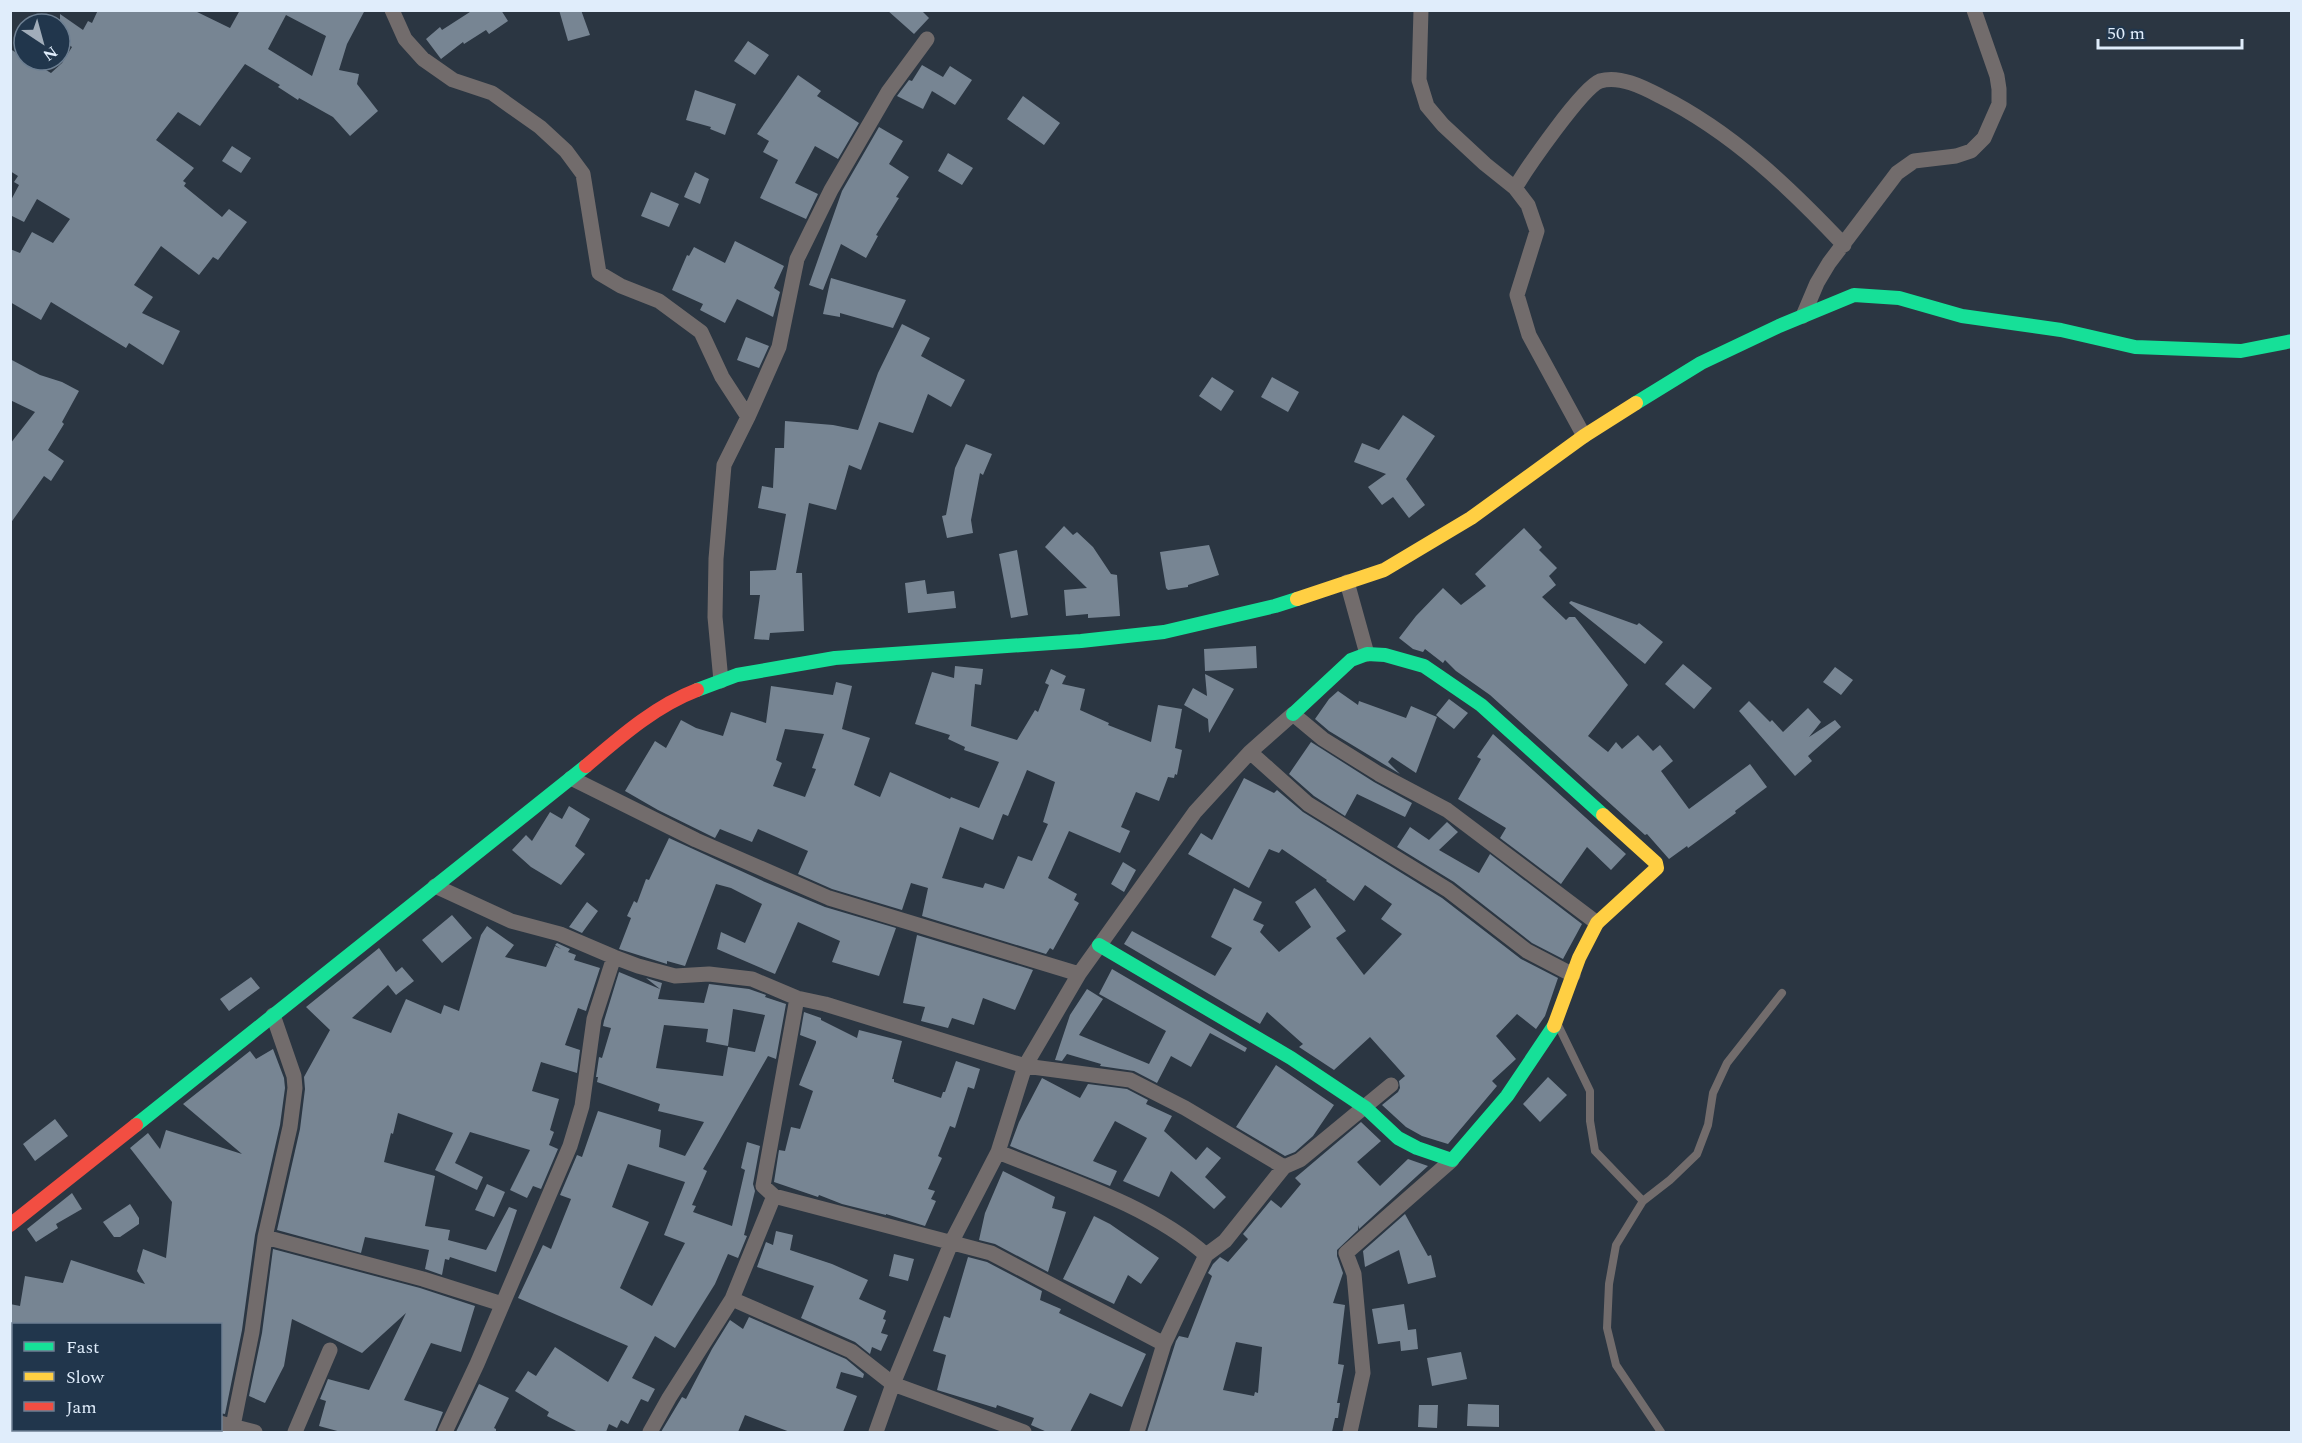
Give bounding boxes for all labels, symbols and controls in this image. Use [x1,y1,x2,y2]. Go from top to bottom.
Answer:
north arrow [12,12,72,72]
scale bar [2098,12,2242,50]
text: 50 m [2107,20,2145,47]
text: N [38,40,63,67]
legend [12,1323,222,1431]
text: Fast [66,1334,99,1361]
text: Slow [66,1364,105,1391]
text: Jam [66,1394,97,1421]

